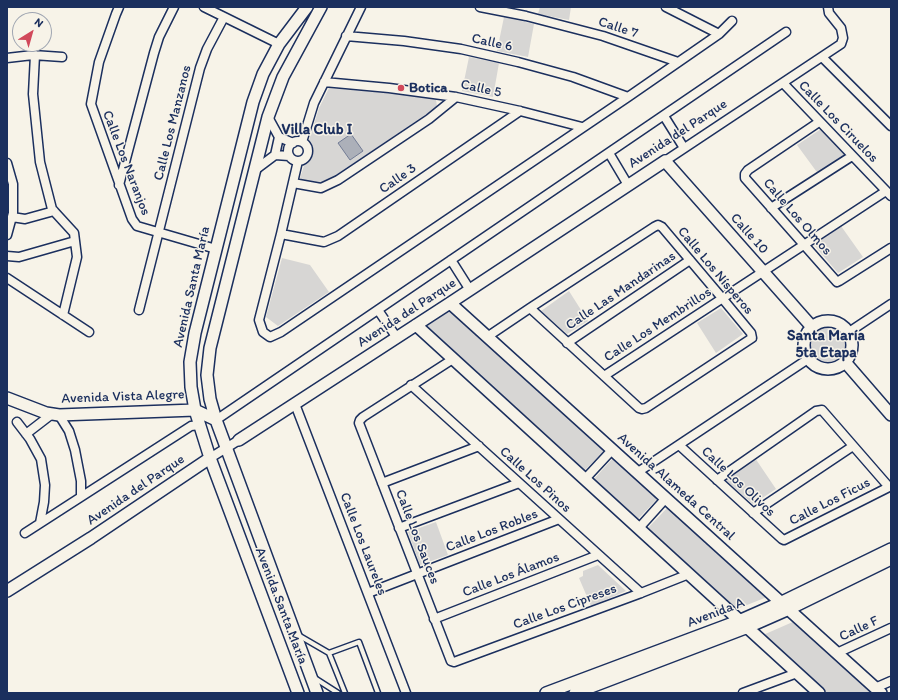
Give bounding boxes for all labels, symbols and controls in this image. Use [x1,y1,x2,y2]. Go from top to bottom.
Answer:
north arrow [12,12,52,52]
street label: Calle 7 [596,14,640,42]
text: N [32,15,46,30]
street label: Calle 6 [470,30,514,56]
street label: Calle Los Manzanos [151,64,195,182]
street label: Calle 5 [459,76,503,102]
street label: Calle Los Ciruelos [795,77,881,167]
place label: Botica [409,80,448,96]
marker: Botica [396,83,406,93]
street label: Avenida del Parque [625,96,731,172]
street label: Calle Los Naranjos [98,108,154,218]
district label: Villa Club I [282,121,352,139]
street label: Calle 3 [376,160,420,198]
street label: Calle Los Olmos [759,175,835,259]
street label: Calle 10 [726,210,772,258]
street label: Calle Los Nísperos [673,224,757,318]
street label: Avenida Santa María [170,225,214,349]
street label: Calle Las Mandarinas [563,248,679,334]
street label: Avenida del Parque [354,275,460,351]
street label: Calle Los Membrillos [601,284,715,366]
district label: Santa María 5ta Etapa [787,327,865,362]
street label: Avenida Vista Alegre [61,386,185,408]
street label: Avenida Alameda Central [614,430,738,544]
street label: Calle Los Pinos [496,443,574,517]
street label: Calle Los Olivos [697,443,779,521]
street label: Avenida del Parque [84,451,188,529]
street label: Calle Los Ficus [787,474,873,530]
street label: Calle Los Sauces [391,487,443,587]
street label: Calle Los Laureles [336,490,390,598]
street label: Calle Los Robles [444,506,540,556]
street label: Avenida Santa María [251,545,311,667]
street label: Calle Los Álamos [460,549,562,601]
street label: Calle Los Cipreses [511,580,619,634]
street label: Avenida A [685,594,747,632]
street label: Calle F [837,613,881,645]

